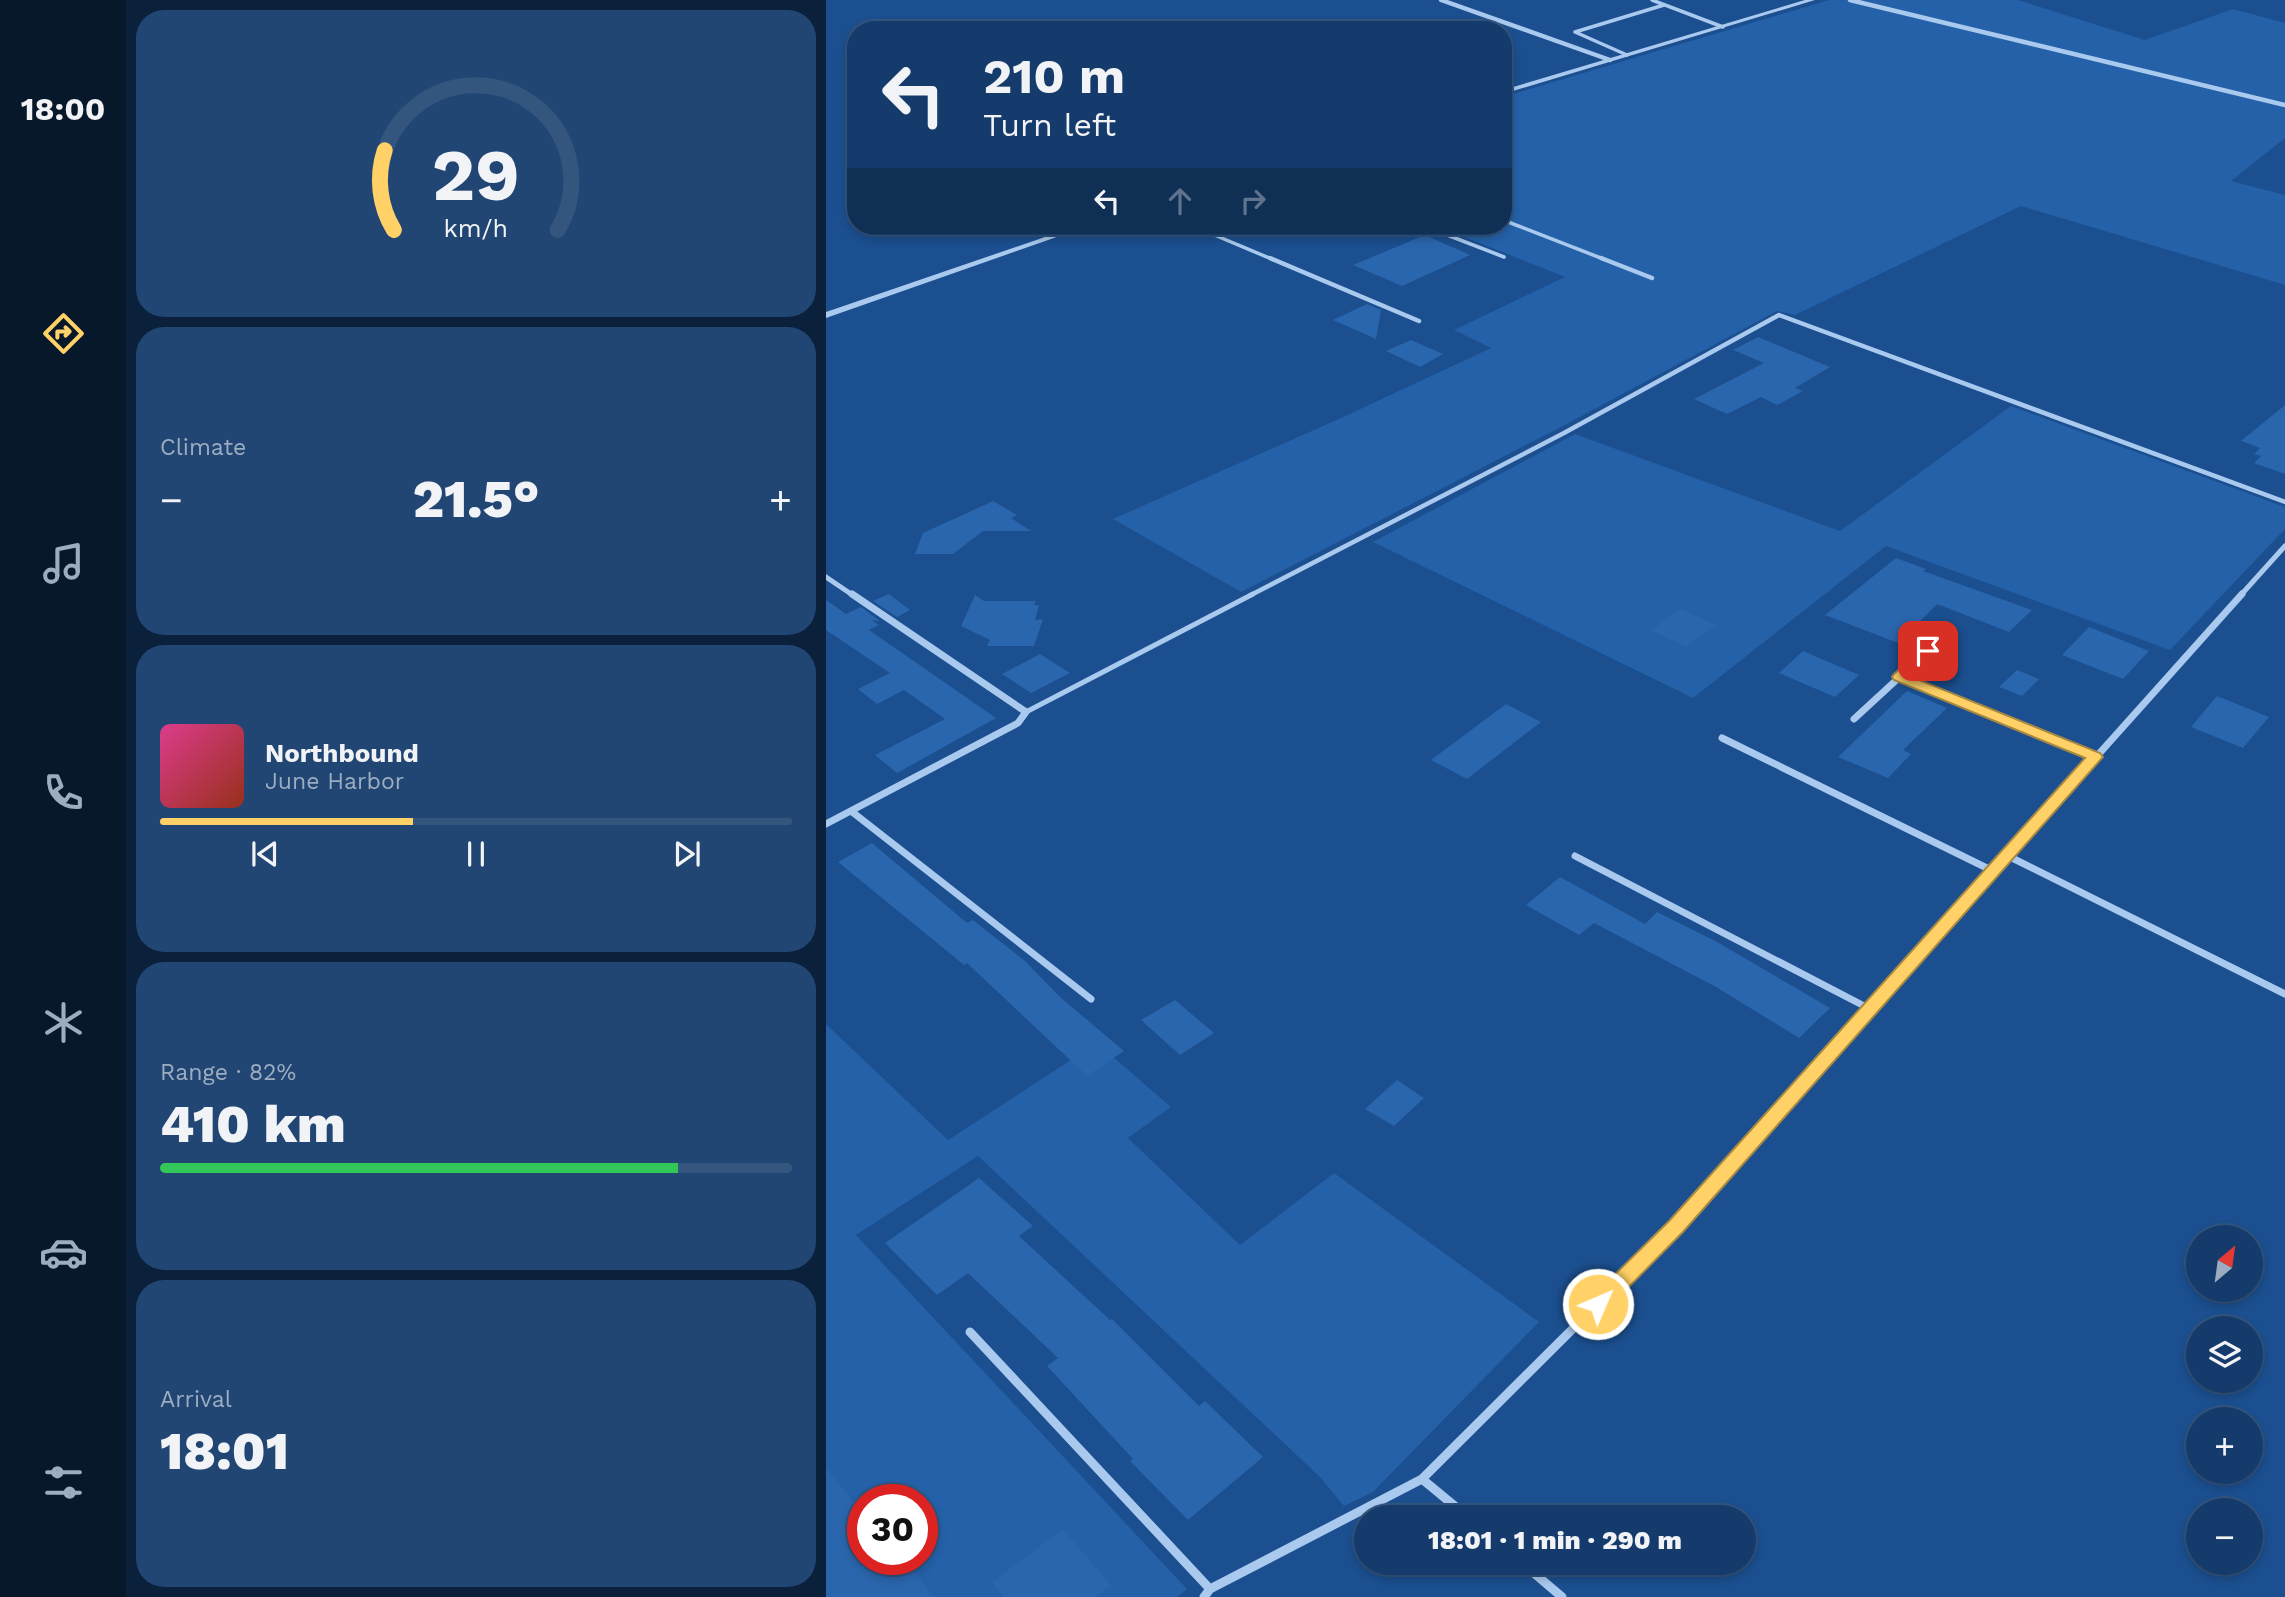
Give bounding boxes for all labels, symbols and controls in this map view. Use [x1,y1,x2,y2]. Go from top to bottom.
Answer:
text: 210 m [983,47,1125,105]
icon: left [868,49,959,140]
text: 18:00 [21,90,105,128]
text: Turn left [983,106,1116,144]
text: 29 [432,132,520,218]
icon: left [1088,182,1126,220]
icon: ahead [1161,182,1199,220]
icon: right [1234,182,1272,220]
text: km/h [444,214,508,243]
icon: directions [39,309,88,358]
text: Climate [160,434,246,461]
text: 21.5° [413,469,539,530]
text: − [160,478,183,522]
text: + [769,478,792,522]
icon: music [39,539,88,588]
pin [1898,621,1958,681]
icon: arrive [1909,632,1947,670]
text: Northbound [265,738,419,768]
icon: phone [39,768,88,817]
text: June Harbor [265,768,404,795]
icon: previous [246,835,284,873]
icon: pause [457,835,495,873]
icon: next [668,835,706,873]
icon: climate [39,998,88,1047]
text: Range · 82% [160,1059,296,1086]
text: 410 km [160,1094,346,1155]
north arrow [2186,1225,2263,1302]
map controls [2186,1225,2263,1575]
icon: car [39,1228,88,1277]
position arrow [1561,1267,1635,1341]
button: layers [2186,1316,2263,1393]
text: Arrival [160,1386,232,1413]
button: + [2186,1407,2263,1484]
text: 18:01 [160,1421,289,1482]
icon: filters [39,1458,88,1507]
speed limit sign: 30 [847,1484,938,1575]
button: − [2186,1498,2263,1575]
text: 18:01 · 1 min · 290 m [1428,1525,1682,1555]

